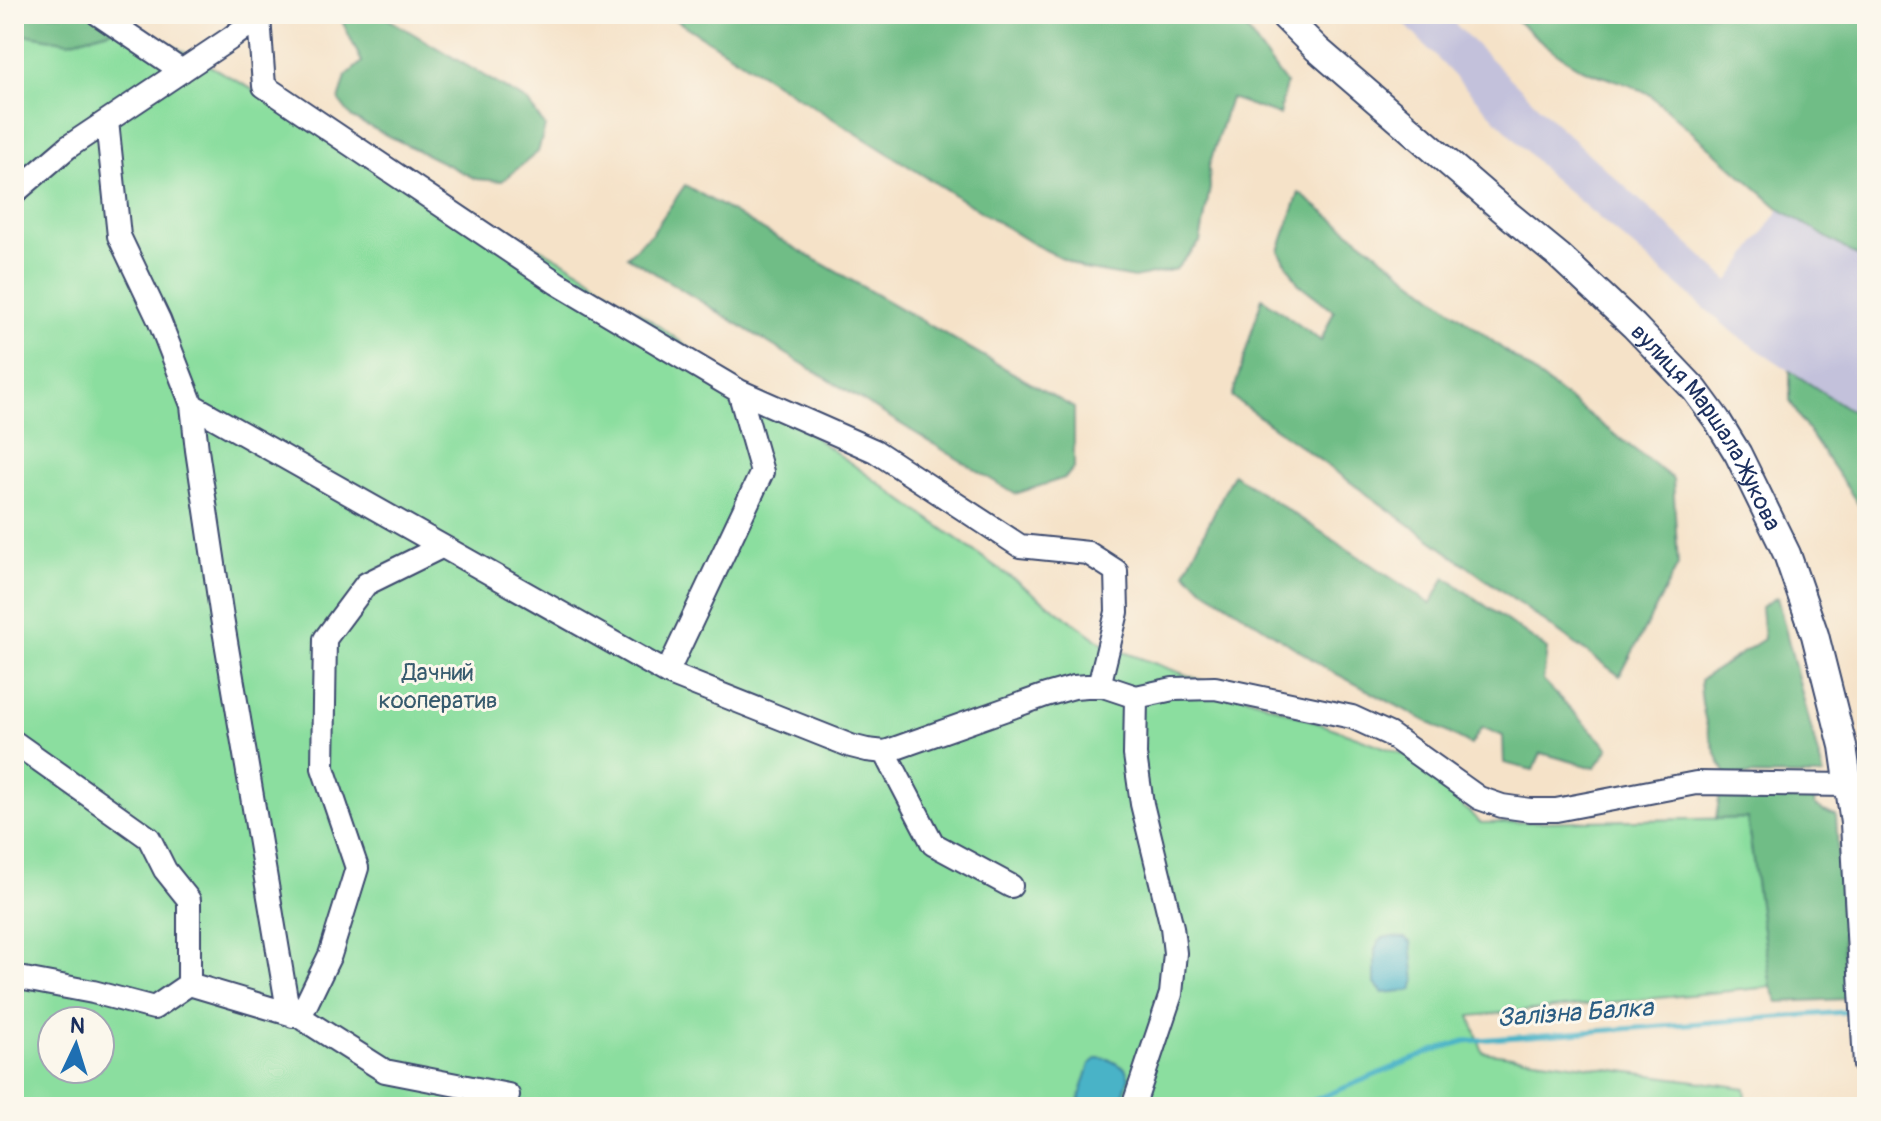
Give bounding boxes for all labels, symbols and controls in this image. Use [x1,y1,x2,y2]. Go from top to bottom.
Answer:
street label: вулиця Маршала Жукова [1625,318,1787,535]
park label: Дачний кооператив [378,658,498,715]
water label: Залізна Балка [1496,991,1656,1034]
north arrow [36,1005,116,1085]
text: N [69,1012,86,1041]

